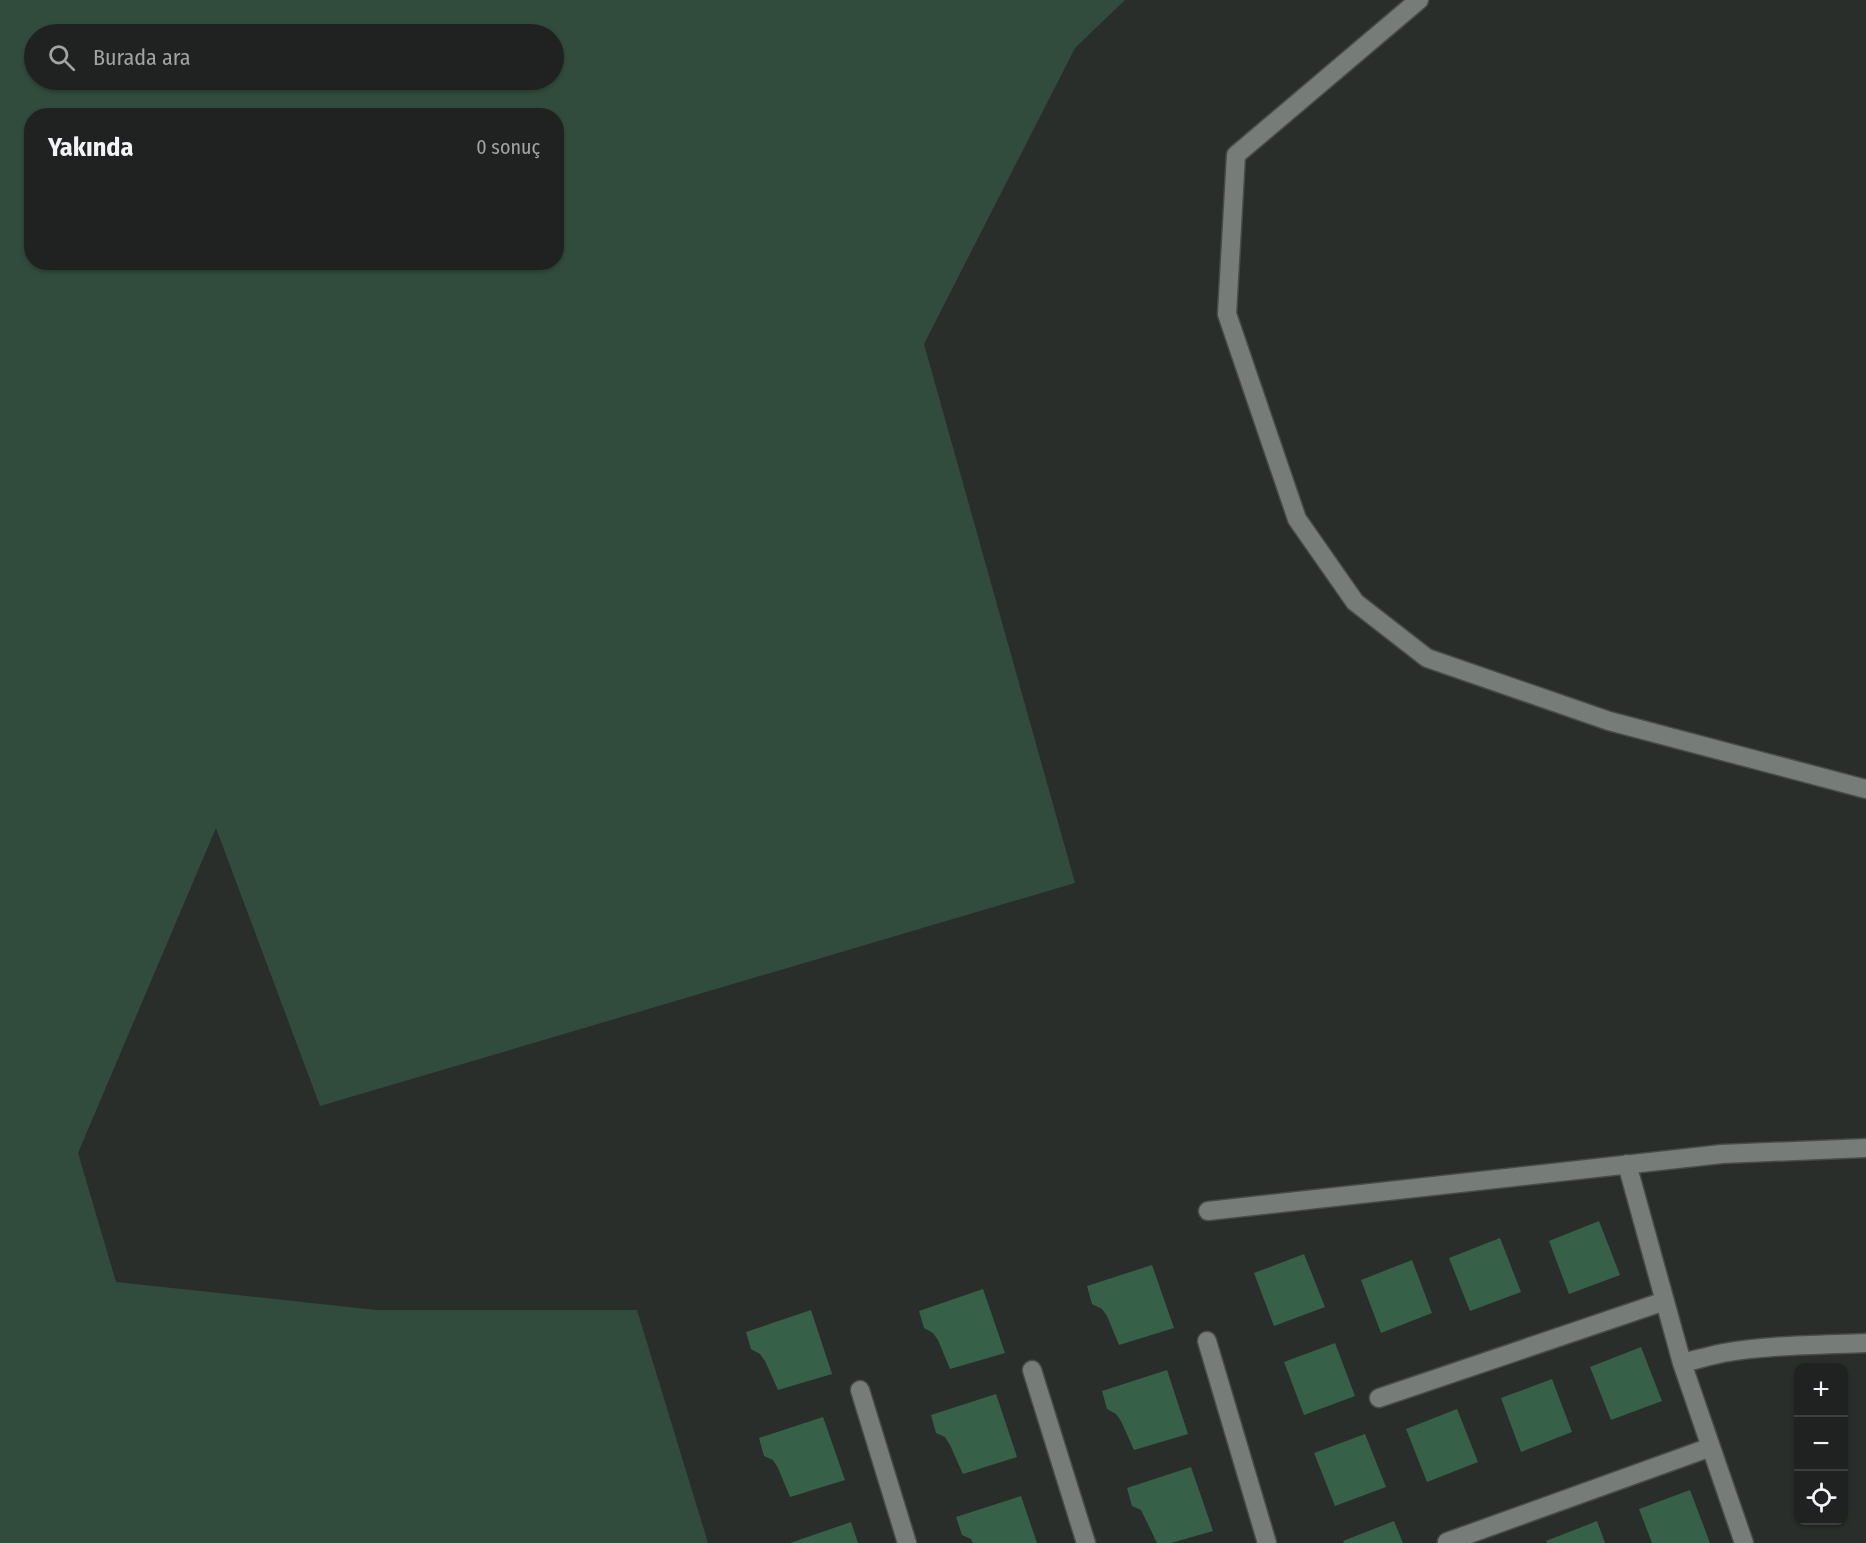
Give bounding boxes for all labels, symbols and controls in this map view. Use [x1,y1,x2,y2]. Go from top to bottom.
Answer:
search box [24,24,564,90]
icon: search [45,41,78,74]
text: Burada ara [93,44,191,71]
text: Yakında [48,132,133,163]
text: 0 sonuç [476,135,540,159]
map controls [1794,1363,1848,1525]
button: + [1794,1363,1848,1417]
button: − [1794,1417,1848,1471]
button: locate [1794,1471,1848,1525]

